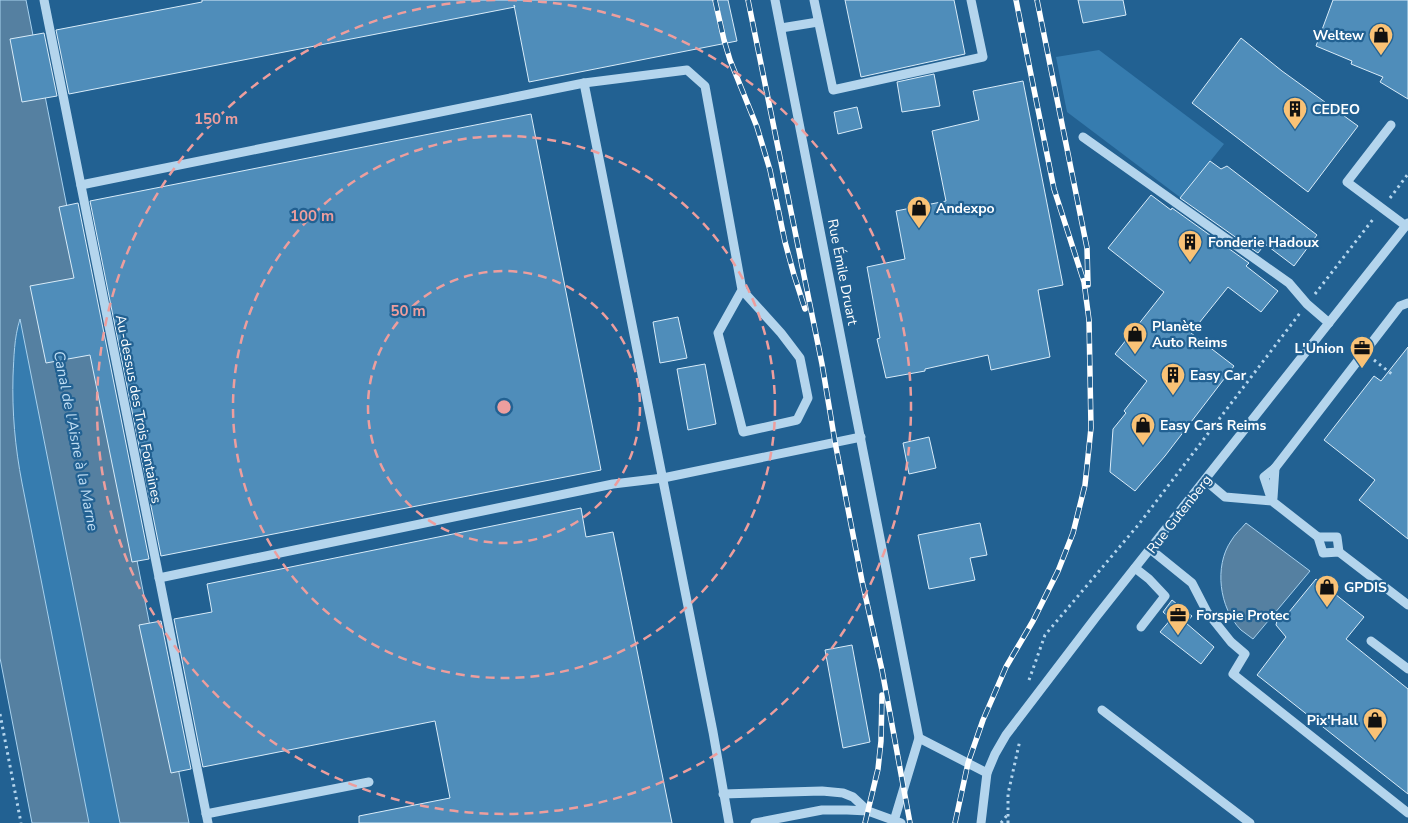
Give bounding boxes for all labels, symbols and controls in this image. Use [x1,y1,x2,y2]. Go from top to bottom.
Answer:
shop icon: Weltew [1368,22,1394,56]
place label: Weltew [1313,26,1364,45]
building icon: CEDEO [1282,96,1308,130]
place label: CEDEO [1312,100,1360,119]
text: 150 m [194,109,238,129]
shop icon: Andexpo [906,195,932,229]
place label: Andexpo [936,199,995,218]
text: 100 m [290,206,334,226]
street label: Rue Émile Druart [823,217,862,327]
building icon: Fonderie Hadoux [1177,229,1203,263]
place label: Fonderie Hadoux [1208,233,1319,252]
text: 50 m [390,301,426,321]
street label: Au-dessus des Trois Fontaines [111,313,166,505]
place label: Planète Auto Reims [1152,317,1228,352]
shop icon: Planète Auto Reims [1122,321,1148,355]
office icon: L'Union [1349,335,1375,369]
place label: L'Union [1294,339,1344,358]
water label: Canal de l'Aisne à la Marne [49,349,103,533]
building icon: Easy Car [1160,362,1186,396]
place label: Easy Car [1190,366,1247,385]
centre of rings [495,398,513,416]
shop icon: Easy Cars Reims [1130,412,1156,446]
place label: Easy Cars Reims [1160,416,1267,435]
street label: Rue Gutenberg [1143,471,1216,558]
shop icon: GPDIS [1314,574,1340,608]
place label: GPDIS [1344,578,1387,597]
office icon: Forspie Protec [1165,602,1191,636]
place label: Forspie Protec [1196,606,1290,625]
shop icon: Pix'Hall [1362,707,1388,741]
place label: Pix'Hall [1307,711,1359,730]

